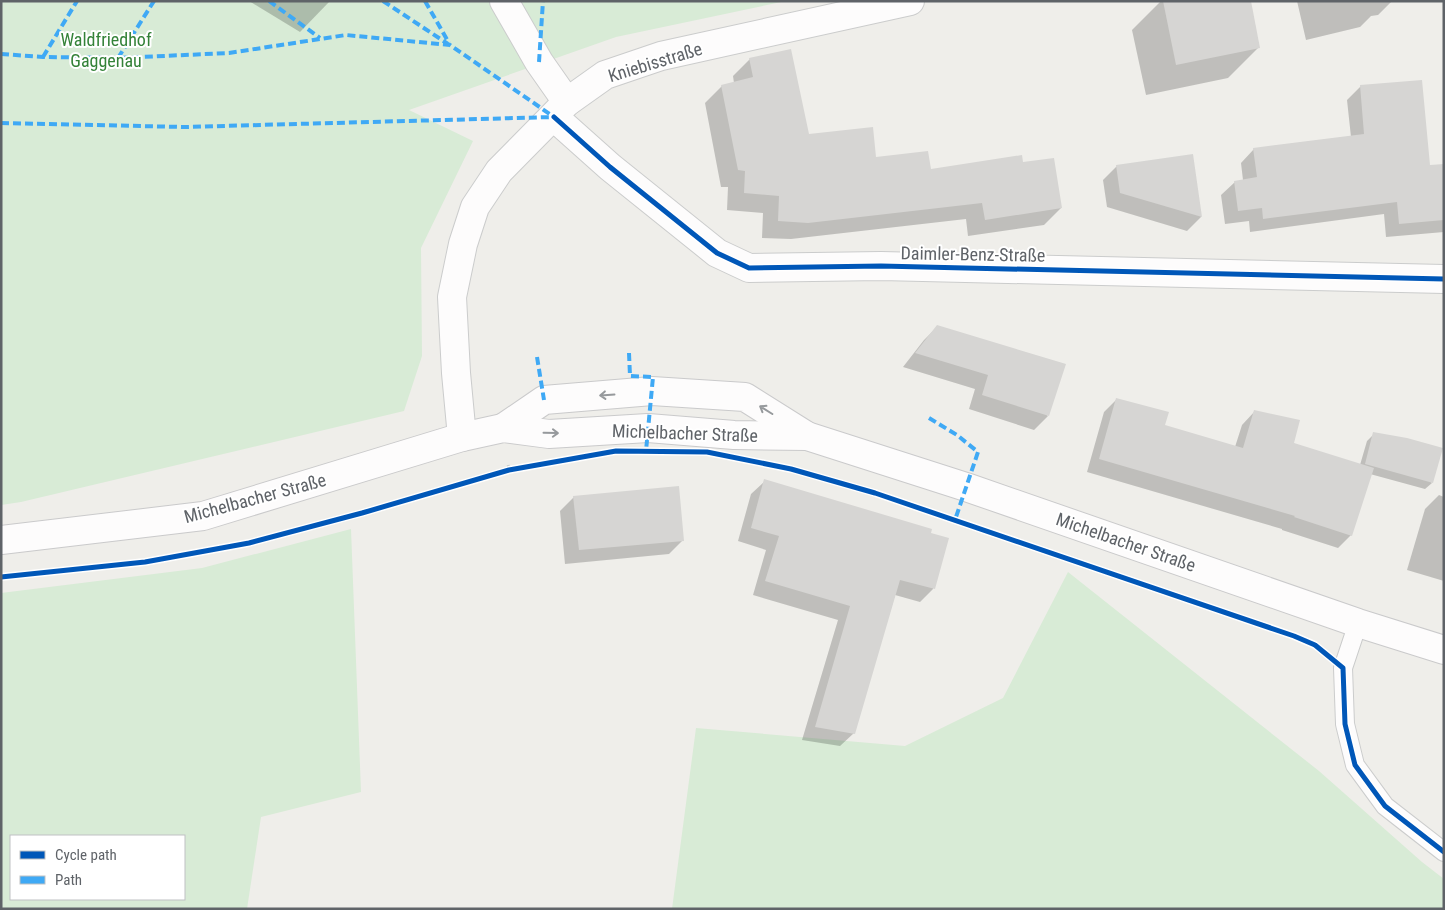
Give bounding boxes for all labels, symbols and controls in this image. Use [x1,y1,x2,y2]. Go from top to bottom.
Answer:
park label: Waldfriedhof Gaggenau [60,29,152,71]
street label: Kniebisstraße [605,38,705,86]
street label: Daimler-Benz-Straße [900,242,1046,266]
one-way arrow [599,390,615,400]
one-way arrow [759,405,773,415]
street label: Michelbacher Straße [612,420,758,446]
one-way arrow [542,428,559,438]
street label: Michelbacher Straße [182,469,328,527]
street label: Michelbacher Straße [1054,508,1198,576]
legend [10,835,185,900]
text: Cycle path [55,846,117,864]
text: Path [55,871,82,889]

